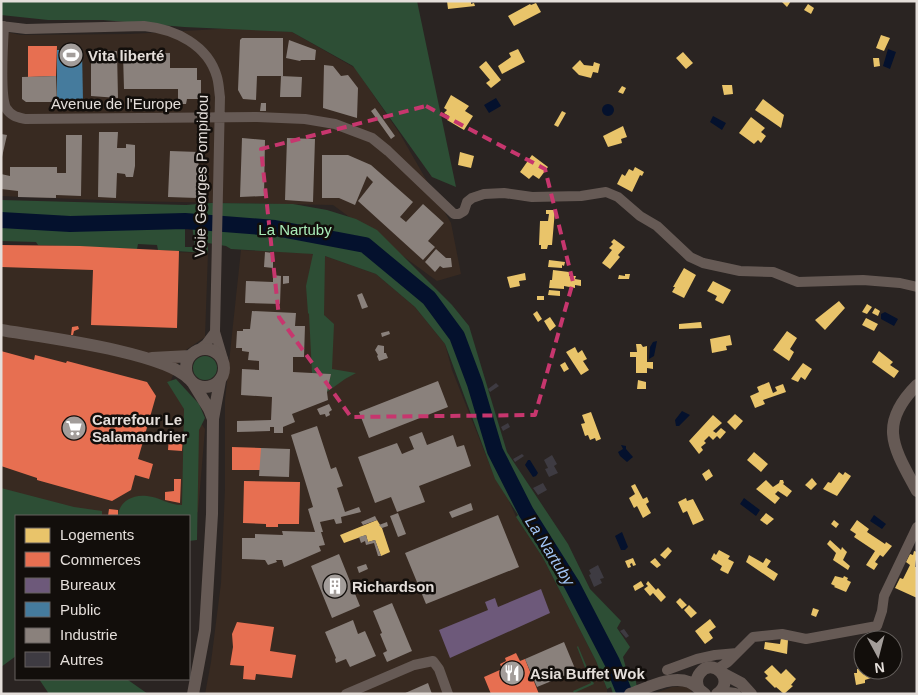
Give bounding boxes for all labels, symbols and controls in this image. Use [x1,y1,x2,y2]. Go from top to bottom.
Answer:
sports icon: Vita liberté [58,42,84,68]
place label: Vita liberté [88,47,164,64]
street label: Avenue de l'Europe [51,95,181,112]
street label: Voie Georges Pompidou [191,95,211,257]
park label: La Nartuby [258,221,332,238]
place label: Carrefour Le Salamandrier [92,411,187,445]
supermarket icon: Carrefour Le Salamandrier [61,415,87,441]
water label: La Nartuby [522,513,578,590]
legend [15,515,190,680]
text: Logements [60,526,134,543]
text: Commerces [60,551,141,568]
building icon: Richardson [322,573,348,599]
text: Bureaux [60,576,116,593]
place label: Richardson [352,578,435,595]
text: Public [60,601,101,618]
text: Industrie [60,626,118,643]
north arrow [853,630,903,680]
text: Autres [60,651,103,668]
text: N [874,659,886,676]
restaurant icon: Asia Buffet Wok [499,660,525,686]
place label: Asia Buffet Wok [530,665,645,682]

